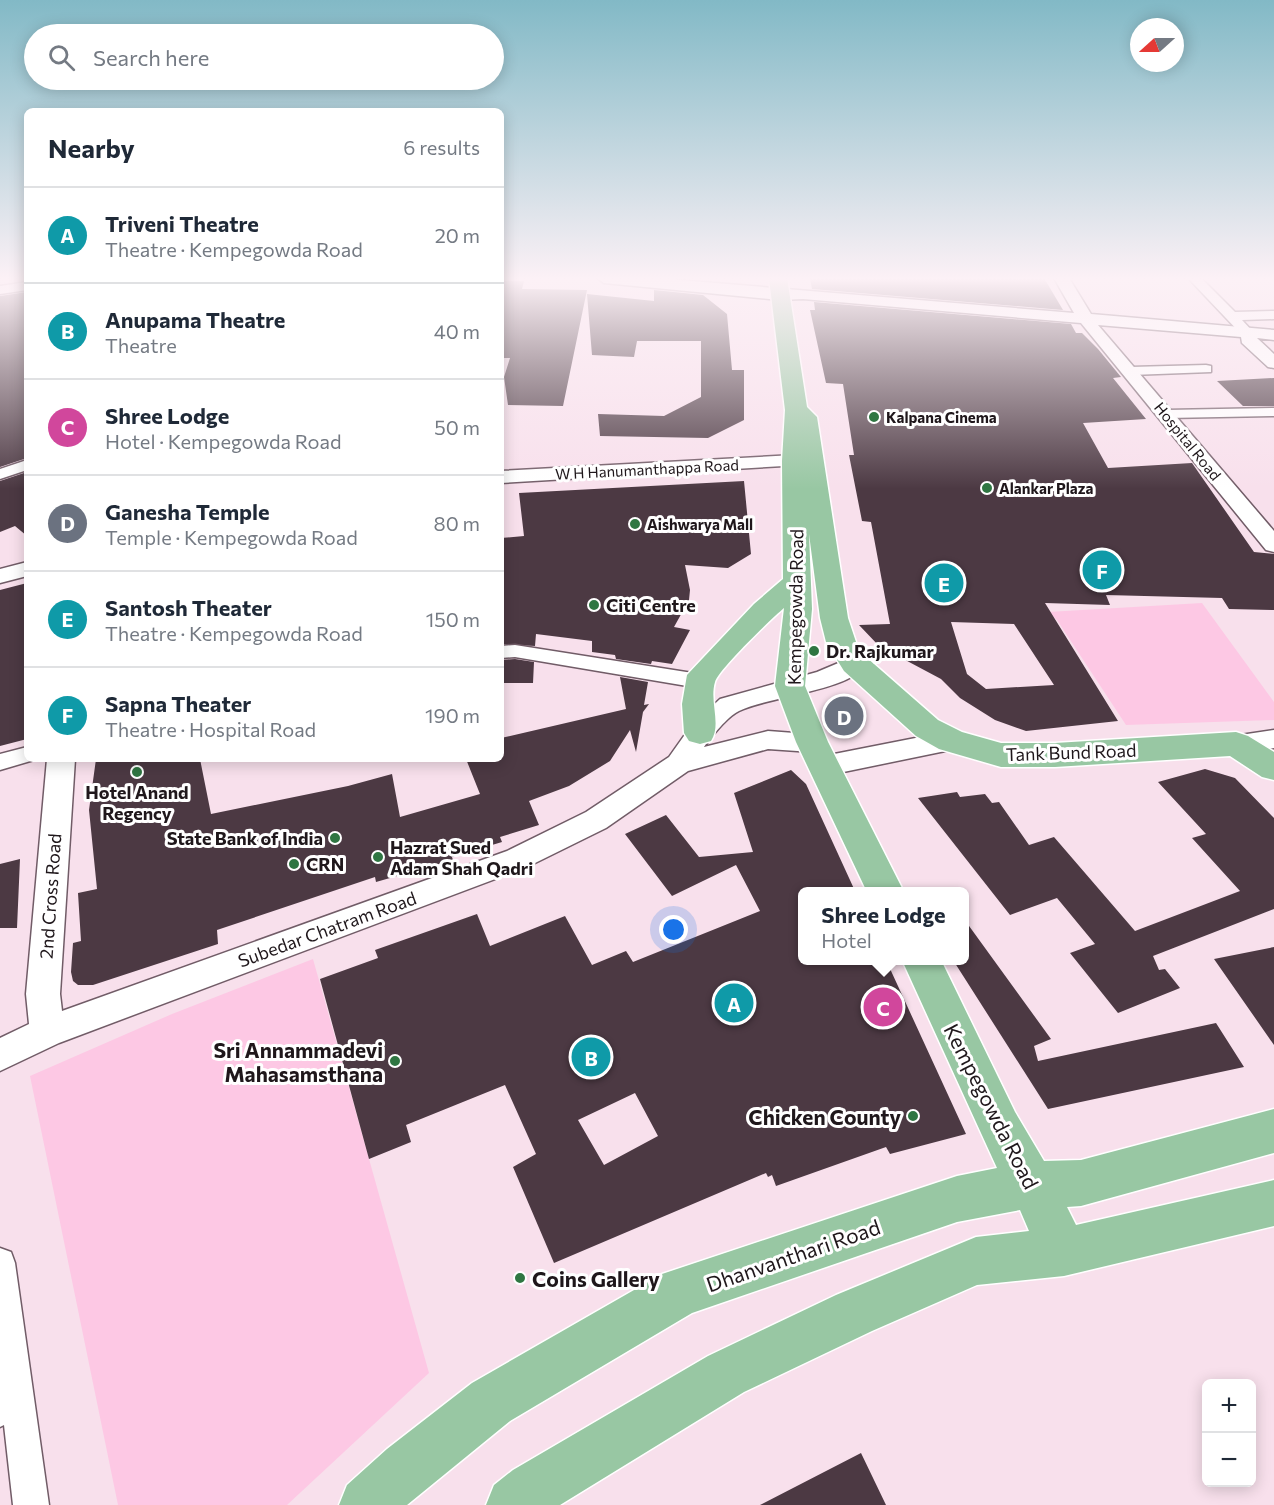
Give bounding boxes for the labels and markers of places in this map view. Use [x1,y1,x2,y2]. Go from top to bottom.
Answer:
place label: Kalpana Cinema [886,408,997,426]
marker: Kalpana Cinema [867,410,881,424]
place label: Alankar Plaza [999,479,1093,497]
marker: Alankar Plaza [980,481,994,495]
place label: Aishwarya Mall [647,515,753,533]
marker: Aishwarya Mall [628,517,642,531]
pin: F [1082,548,1122,592]
pin: E [924,560,964,606]
place label: Citi Centre [606,594,696,616]
marker: Citi Centre [587,598,601,612]
place label: Dr. Rajkumar [826,640,935,662]
marker: Dr. Rajkumar [807,644,821,658]
pin: D [824,694,864,738]
marker: Hotel Anand Regency [130,765,144,779]
place label: Hotel Anand Regency [85,781,189,824]
place label: State Bank of India [167,827,323,849]
marker: State Bank of India [328,831,342,845]
place label: Hazrat Sued Adam Shah Qadri [390,836,533,879]
marker: Hazrat Sued Adam Shah Qadri [371,850,385,864]
place label: CRN [306,853,344,875]
marker: CRN [287,857,301,871]
pin: A [714,980,754,1026]
pin: C [864,984,902,1030]
pin: B [572,1034,610,1080]
place label: Sri Annammadevi Mahasamsthana [213,1037,383,1086]
marker: Sri Annammadevi Mahasamsthana [388,1054,402,1068]
place label: Chicken County [748,1104,901,1129]
marker: Chicken County [906,1109,920,1123]
place label: Coins Gallery [532,1266,660,1291]
marker: Coins Gallery [513,1271,527,1285]

